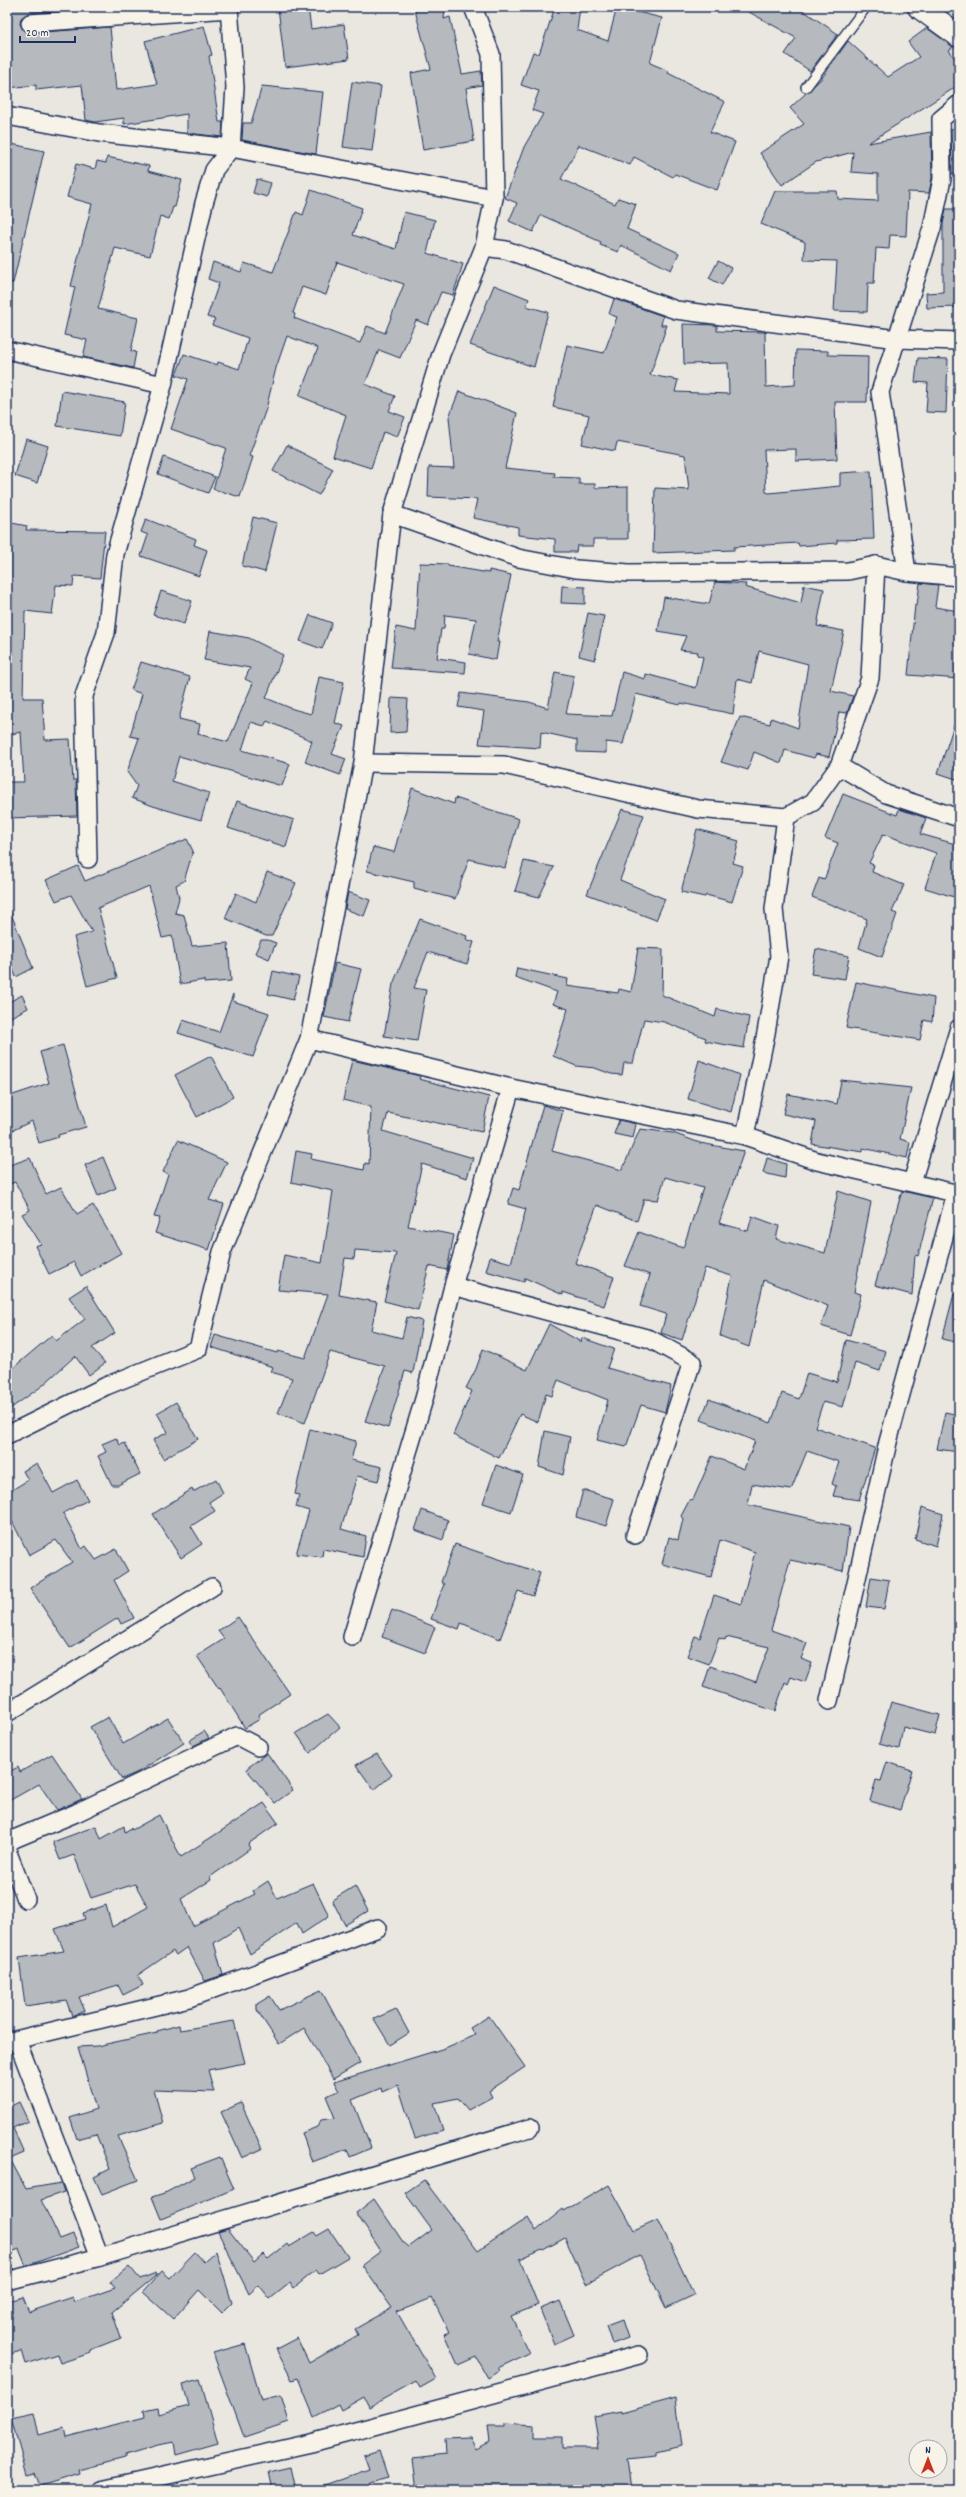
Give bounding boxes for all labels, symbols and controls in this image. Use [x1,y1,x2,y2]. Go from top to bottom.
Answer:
scale bar [20,18,75,44]
text: 20 m [26,25,49,42]
north arrow [908,2439,948,2479]
text: N [925,2443,931,2459]

